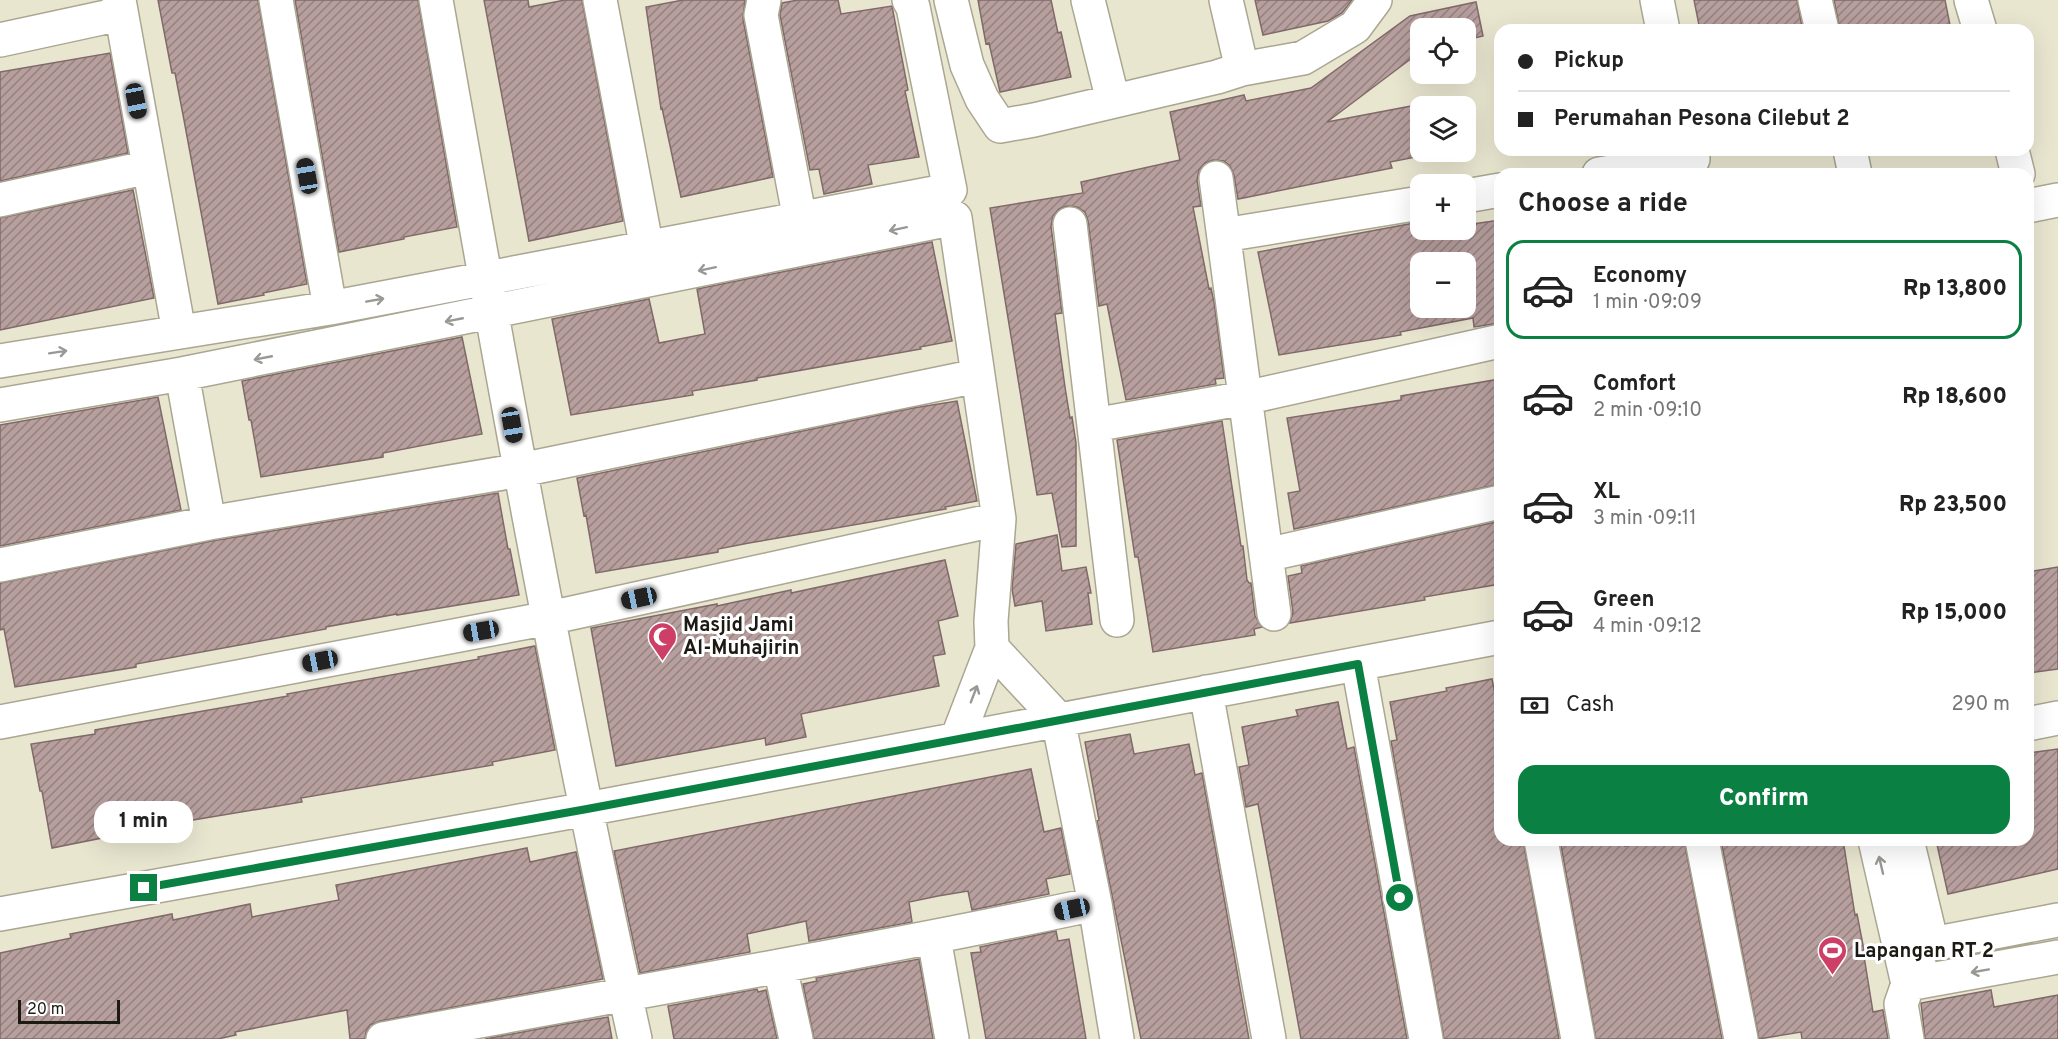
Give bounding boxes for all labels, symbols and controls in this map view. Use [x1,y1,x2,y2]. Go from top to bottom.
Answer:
map controls [1410,18,1476,318]
button: locate [1410,18,1476,84]
text: Pickup [1554,48,1624,75]
car [124,82,148,120]
button: layers [1410,96,1476,162]
text: Perumahan Pesona Cilebut 2 [1554,106,1850,133]
car [295,157,319,195]
button: + [1410,174,1476,240]
text: Choose a ride [1518,187,1688,221]
one-way arrow [888,224,907,236]
button: − [1410,252,1476,318]
one-way arrow [697,263,716,275]
icon: car [1521,263,1575,317]
text: Economy [1593,263,1687,290]
text: Rp 13,800 [1903,276,2007,303]
text: 1 min · 09:09 [1593,290,1702,316]
one-way arrow [364,294,384,305]
one-way arrow [445,315,464,326]
one-way arrow [47,346,67,357]
one-way arrow [253,353,273,364]
icon: car [1521,371,1575,425]
text: Comfort [1593,371,1676,398]
text: Rp 18,600 [1902,384,2007,411]
text: 2 min · 09:10 [1593,398,1702,424]
car [500,406,524,444]
icon: car [1521,479,1575,533]
text: XL [1593,479,1620,506]
text: Rp 23,500 [1899,492,2007,519]
text: 3 min · 09:11 [1593,506,1697,532]
car [620,585,658,611]
icon: car [1521,587,1575,641]
text: Green [1593,587,1655,614]
text: Rp 15,000 [1901,600,2007,627]
place label: Masjid Jami Al-Muhajirin [683,613,799,662]
text: 4 min · 09:12 [1593,614,1702,640]
car [462,619,500,643]
mosque icon: Masjid Jami Al-Muhajirin [646,620,678,662]
car [301,649,339,673]
one-way arrow [970,685,981,703]
icon: cash [1518,689,1551,722]
text: Cash [1566,692,1615,719]
text: 290 m [1952,692,2010,718]
button: Confirm [1518,765,2010,834]
callout: 1 min [94,801,194,843]
text: 1 min [119,809,168,835]
one-way arrow [1875,856,1886,875]
route end [130,874,157,901]
route start [1386,884,1413,911]
car [1053,896,1091,922]
sports icon: Lapangan RT 2 [1817,934,1849,976]
place label: Lapangan RT 2 [1854,939,1994,965]
one-way arrow [1970,966,1990,977]
scale bar [18,997,120,1024]
text: 20 m [27,1000,64,1020]

